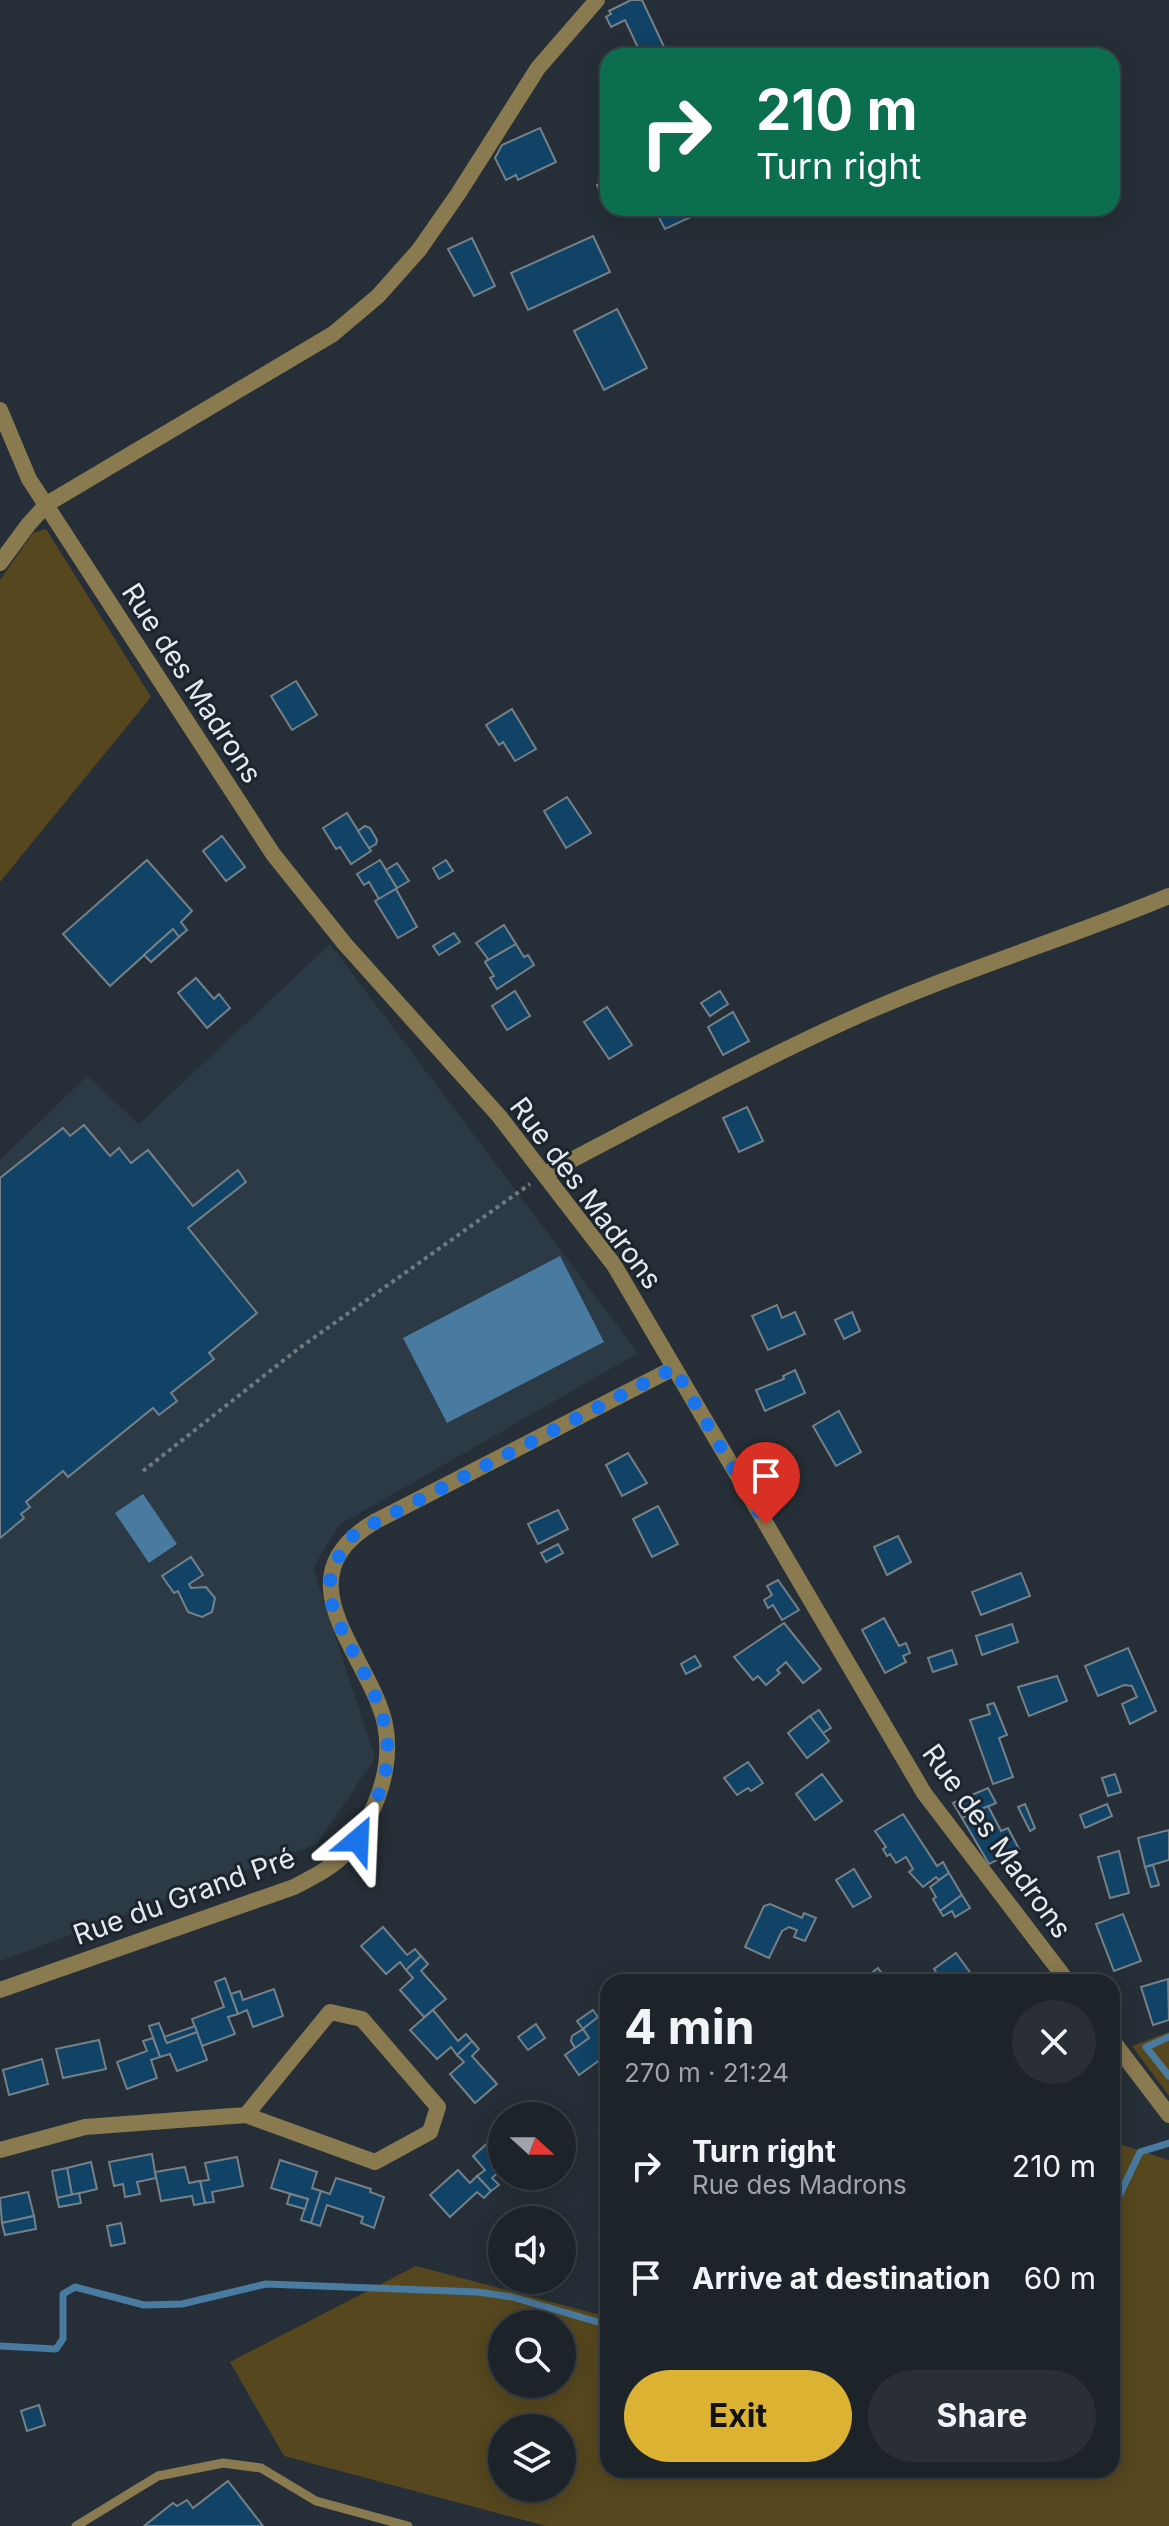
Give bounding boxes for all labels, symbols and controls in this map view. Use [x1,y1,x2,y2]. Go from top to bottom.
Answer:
text: 210 m [756,76,918,144]
icon: right [624,80,728,184]
text: Turn right [756,144,921,188]
street label: Rue des Madrons [115,577,269,789]
street label: Rue des Madrons [503,1090,669,1296]
pin [732,1442,800,1524]
icon: arrive [744,1454,788,1498]
street label: Rue des Madrons [915,1737,1079,1945]
position arrow [316,1798,400,1882]
street label: Rue du Grand Pré [69,1840,299,1952]
text: 4 min [624,1997,755,2056]
button: close [1012,2000,1096,2084]
text: 270 m · 21:24 [624,2057,789,2088]
north arrow [488,2102,576,2190]
map controls [488,2102,576,2502]
text: Turn right [692,2133,836,2169]
icon: right [624,2144,668,2188]
text: 210 m [1012,2148,1096,2184]
text: Rue des Madrons [692,2169,907,2200]
button: sound [488,2206,576,2294]
icon: arrive [624,2256,668,2300]
text: Arrive at destination [692,2260,990,2296]
text: 60 m [1024,2260,1096,2296]
button: search [488,2310,576,2398]
button: Exit [624,2370,852,2462]
button: Share [868,2370,1096,2462]
button: layers [488,2414,576,2502]

